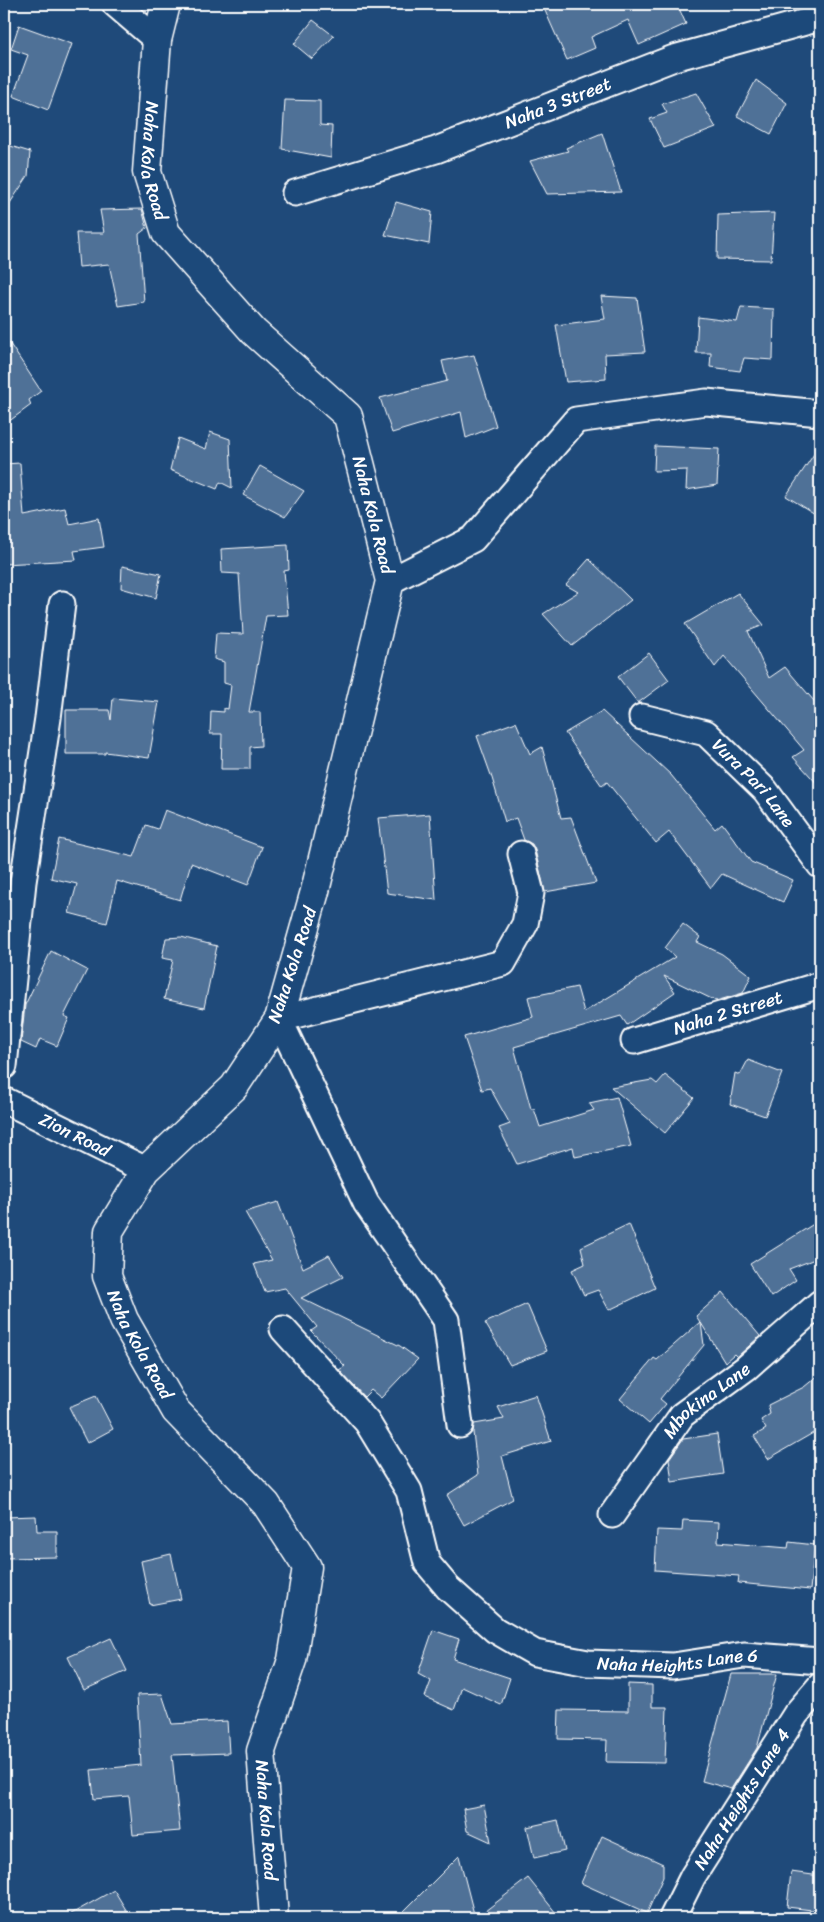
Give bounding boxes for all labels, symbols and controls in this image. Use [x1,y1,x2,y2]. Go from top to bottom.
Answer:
street label: Naha 3 Street [500,68,616,138]
street label: Naha Kola Road [131,100,178,226]
street label: Naha Kola Road [343,452,404,579]
street label: Vura Pari Lane [704,730,804,835]
street label: Naha Kola Road [258,901,326,1027]
street label: Naha 2 Street [669,981,787,1044]
street label: Zion Road [33,1104,118,1167]
street label: Naha Kola Road [98,1285,183,1407]
street label: Mbokina Lane [654,1354,758,1446]
street label: Naha Heights Lane 6 [596,1639,759,1682]
street label: Naha Heights Lane 4 [685,1722,799,1876]
street label: Naha Kola Road [246,1758,287,1883]

